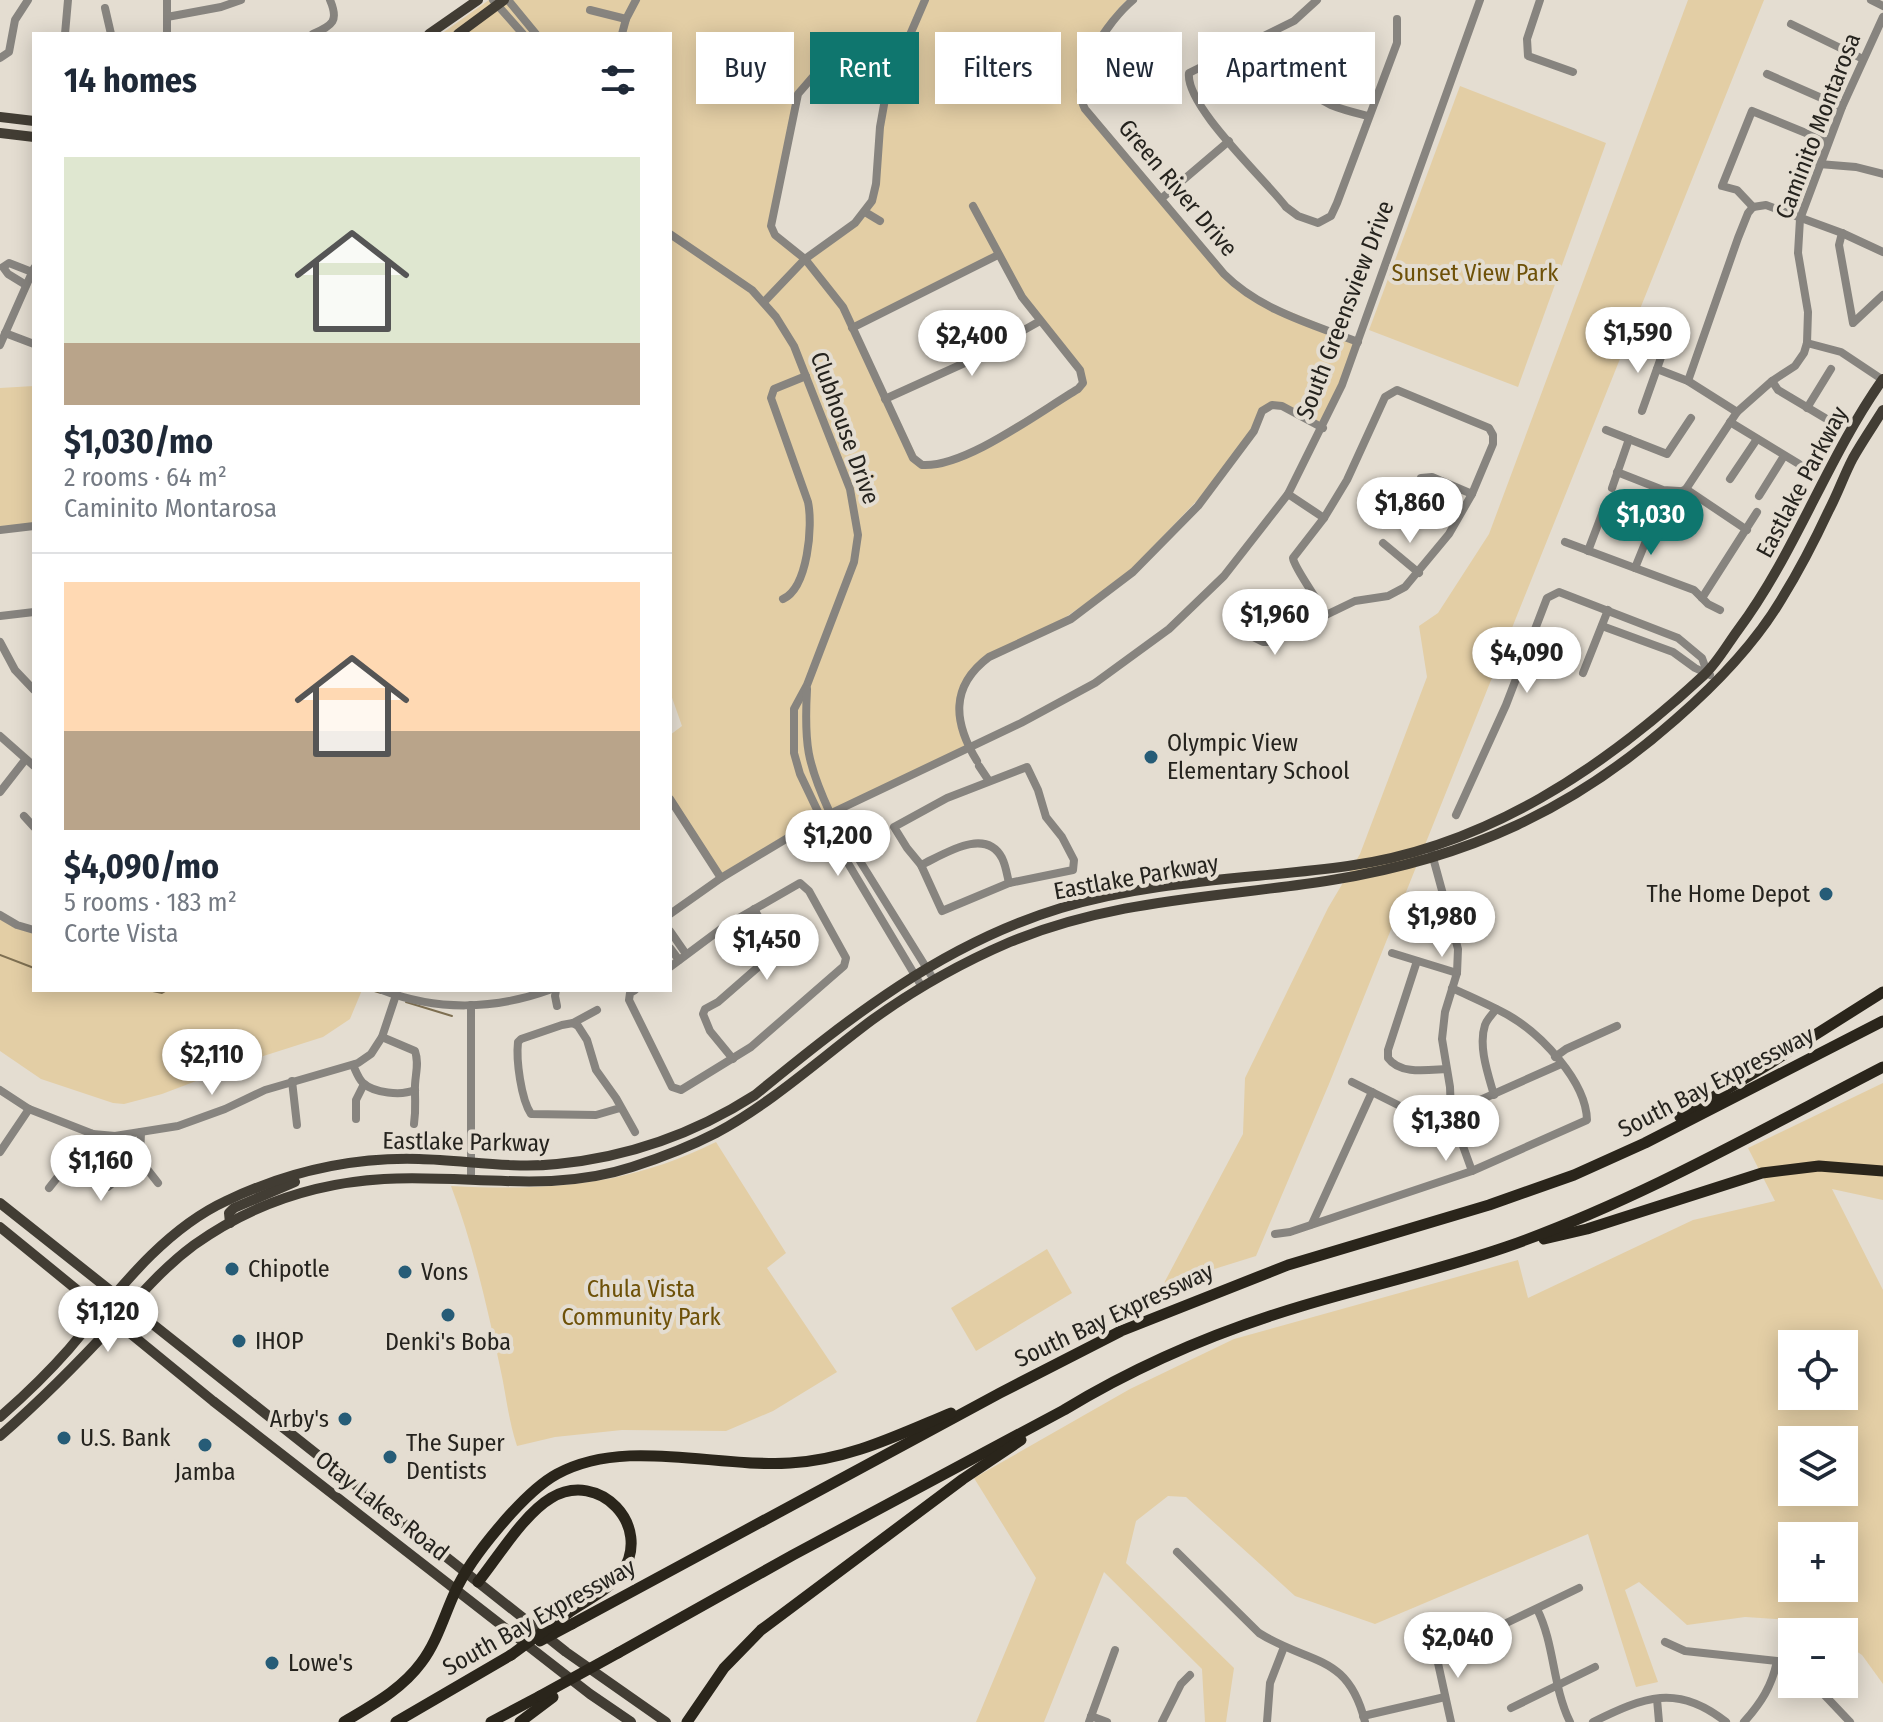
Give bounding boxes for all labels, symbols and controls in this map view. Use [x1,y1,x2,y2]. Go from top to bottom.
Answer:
street label: Caminito Montarosa [1770,29,1866,223]
chip: Buy [696,32,794,104]
chip: Rent [810,32,919,104]
chip: Filters [935,32,1061,104]
chip: New [1077,32,1182,104]
chip: Apartment [1198,32,1375,104]
icon: filters [596,58,640,102]
text: 14 homes [64,60,197,101]
street label: Green River Drive [1113,114,1243,262]
street label: South Greensview Drive [1290,197,1400,423]
icon: home [280,209,424,353]
park label: Sunset View Park [1392,259,1559,287]
pin: $1,590 [1573,307,1703,375]
pin: $2,400 [907,310,1037,378]
text: $1,590 [1603,317,1673,348]
text: $2,400 [936,320,1008,351]
street label: Clubhouse Drive [804,348,886,508]
street label: Eastlake Parkway [1750,401,1854,562]
text: $1,030/mo [64,421,213,462]
text: 2 rooms · 64 m² [64,462,227,493]
pin: $1,860 [1345,477,1475,545]
text: $1,860 [1375,487,1445,518]
pin: $1,030 [1586,489,1716,557]
text: Caminito Montarosa [64,493,277,524]
text: $1,030 [1617,499,1685,530]
pin: $1,960 [1210,589,1340,657]
text: $1,960 [1240,599,1310,630]
pin: $4,090 [1462,627,1592,695]
icon: home [280,634,424,778]
text: $4,090 [1490,637,1564,668]
place label: Olympic View Elementary School [1167,729,1350,785]
marker: Olympic View Elementary School [1142,748,1160,766]
pin: $1,200 [773,810,903,878]
text: $1,200 [803,820,873,851]
text: $4,090/mo [64,846,219,887]
street label: Eastlake Parkway [1051,849,1221,905]
place label: The Home Depot [1647,880,1810,908]
marker: The Home Depot [1817,885,1835,903]
text: 5 rooms · 183 m² [64,887,237,918]
pin: $1,980 [1377,891,1507,959]
text: $1,980 [1407,901,1477,932]
pin: $1,450 [702,914,832,982]
text: Corte Vista [64,918,178,949]
text: $1,450 [733,924,801,955]
street label: South Bay Expressway [1614,1020,1819,1143]
pin: $2,110 [147,1029,277,1097]
text: $2,110 [180,1039,244,1070]
pin: $1,380 [1381,1095,1511,1163]
text: $1,380 [1411,1105,1481,1136]
street label: Eastlake Parkway [382,1127,550,1157]
pin: $1,160 [36,1135,166,1203]
text: $1,160 [68,1145,134,1176]
place label: Chipotle [248,1255,330,1283]
street label: South Bay Expressway [1010,1257,1218,1373]
place label: Vons [421,1258,468,1286]
marker: Chipotle [223,1260,241,1278]
marker: Vons [396,1263,414,1281]
park label: Chula Vista Community Park [561,1275,721,1331]
pin: $1,120 [43,1286,173,1354]
text: $1,120 [76,1296,140,1327]
marker: Denki's Boba [439,1306,457,1324]
place label: IHOP [255,1327,303,1355]
place label: Denki's Boba [385,1328,511,1356]
map controls [1778,1330,1858,1698]
button: locate [1778,1330,1858,1410]
marker: IHOP [230,1332,248,1350]
place label: Arby's [270,1405,329,1433]
marker: Arby's [336,1410,354,1428]
place label: U.S. Bank [80,1424,171,1452]
button: layers [1778,1426,1858,1506]
marker: U.S. Bank [55,1429,73,1447]
place label: The Super Dentists [406,1429,505,1485]
marker: Jamba [196,1436,214,1454]
street label: Otay Lakes Road [310,1445,454,1567]
marker: The Super Dentists [381,1448,399,1466]
place label: Jamba [174,1458,236,1486]
button: + [1778,1522,1858,1602]
street label: South Bay Expressway [438,1552,640,1682]
pin: $2,040 [1393,1612,1523,1680]
button: − [1778,1618,1858,1698]
text: $2,040 [1422,1622,1494,1653]
place label: Lowe's [288,1649,353,1677]
marker: Lowe's [263,1654,281,1672]

